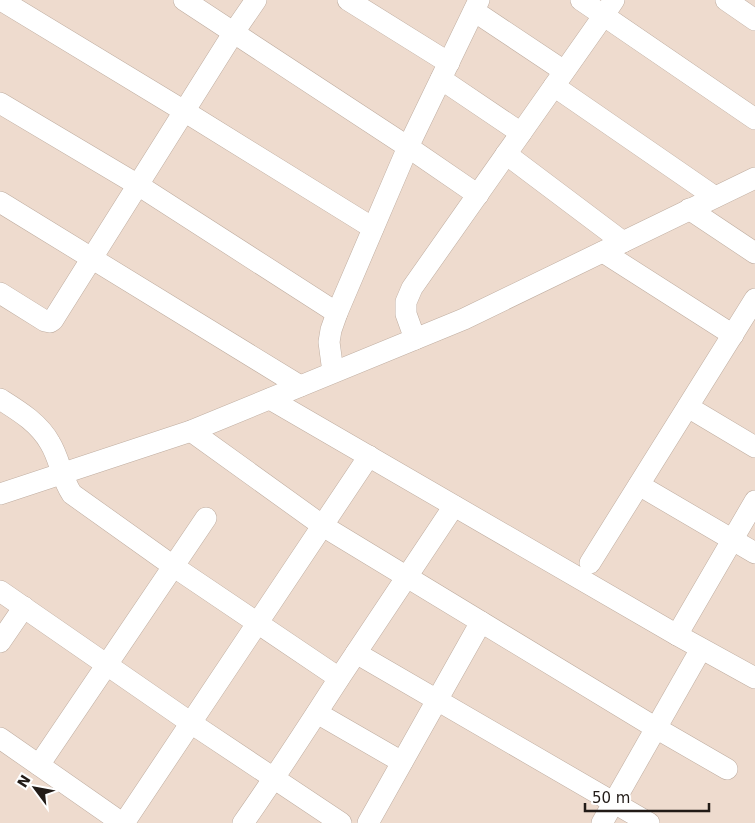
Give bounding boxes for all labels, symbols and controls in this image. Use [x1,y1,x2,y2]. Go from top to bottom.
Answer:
north arrow [10,763,60,813]
text: N [14,772,34,790]
scale bar [585,780,709,812]
text: 50 m [592,789,630,807]

